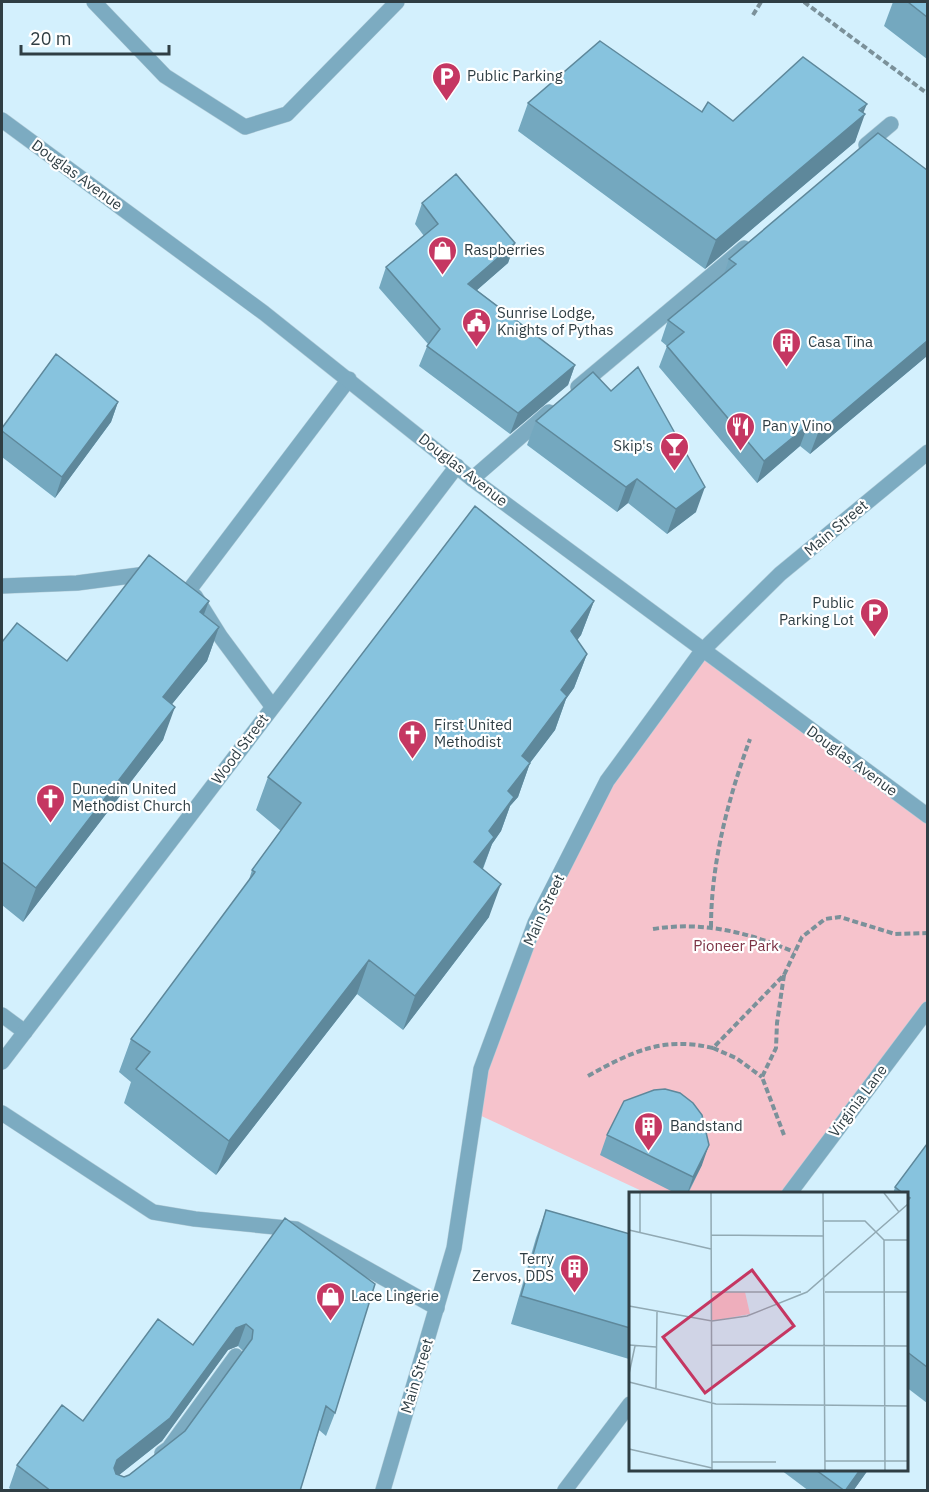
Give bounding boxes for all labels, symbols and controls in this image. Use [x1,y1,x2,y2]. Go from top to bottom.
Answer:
scale bar [21,18,170,56]
text: 20 m [30,27,72,50]
parking icon: Public Parking [430,60,462,102]
place label: Public Parking [467,66,563,85]
street label: Douglas Avenue [28,135,127,214]
shop icon: Raspberries [427,234,459,276]
place label: Raspberries [464,240,545,259]
place label: Sunrise Lodge, Knights of Pythas [497,303,614,339]
public building icon: Sunrise Lodge, Knights of Pythas [460,306,492,348]
building icon: Casa Tina [771,326,803,368]
place label: Casa Tina [808,332,873,351]
restaurant icon: Pan y Vino [725,410,757,452]
place label: Pan y Vino [762,416,832,435]
street label: Douglas Avenue [415,429,512,510]
bar icon: Skip's [658,430,690,472]
place label: Skip's [613,436,653,455]
street label: Main Street [800,496,871,560]
place label: Public Parking Lot [779,593,854,629]
parking icon: Public Parking Lot [859,596,891,638]
street label: Wood Street [207,710,272,788]
place label: First United Methodist [434,715,512,751]
church icon: First United Methodist [397,718,429,760]
street label: Douglas Avenue [803,721,902,800]
place label: Dunedin United Methodist Church [72,779,191,815]
church icon: Dunedin United Methodist Church [35,782,67,824]
street label: Main Street [519,871,568,949]
park label: Pioneer Park [693,936,779,955]
street label: Virginia Lane [824,1061,891,1141]
building icon: Bandstand [633,1110,665,1152]
place label: Bandstand [670,1116,743,1135]
inset map [629,1192,908,1471]
place label: Terry Zervos, DDS [472,1249,555,1285]
building icon: Terry Zervos, DDS [559,1252,591,1294]
shop icon: Lace Lingerie [314,1280,346,1322]
place label: Lace Lingerie [351,1286,439,1305]
street label: Main Street [396,1336,437,1416]

